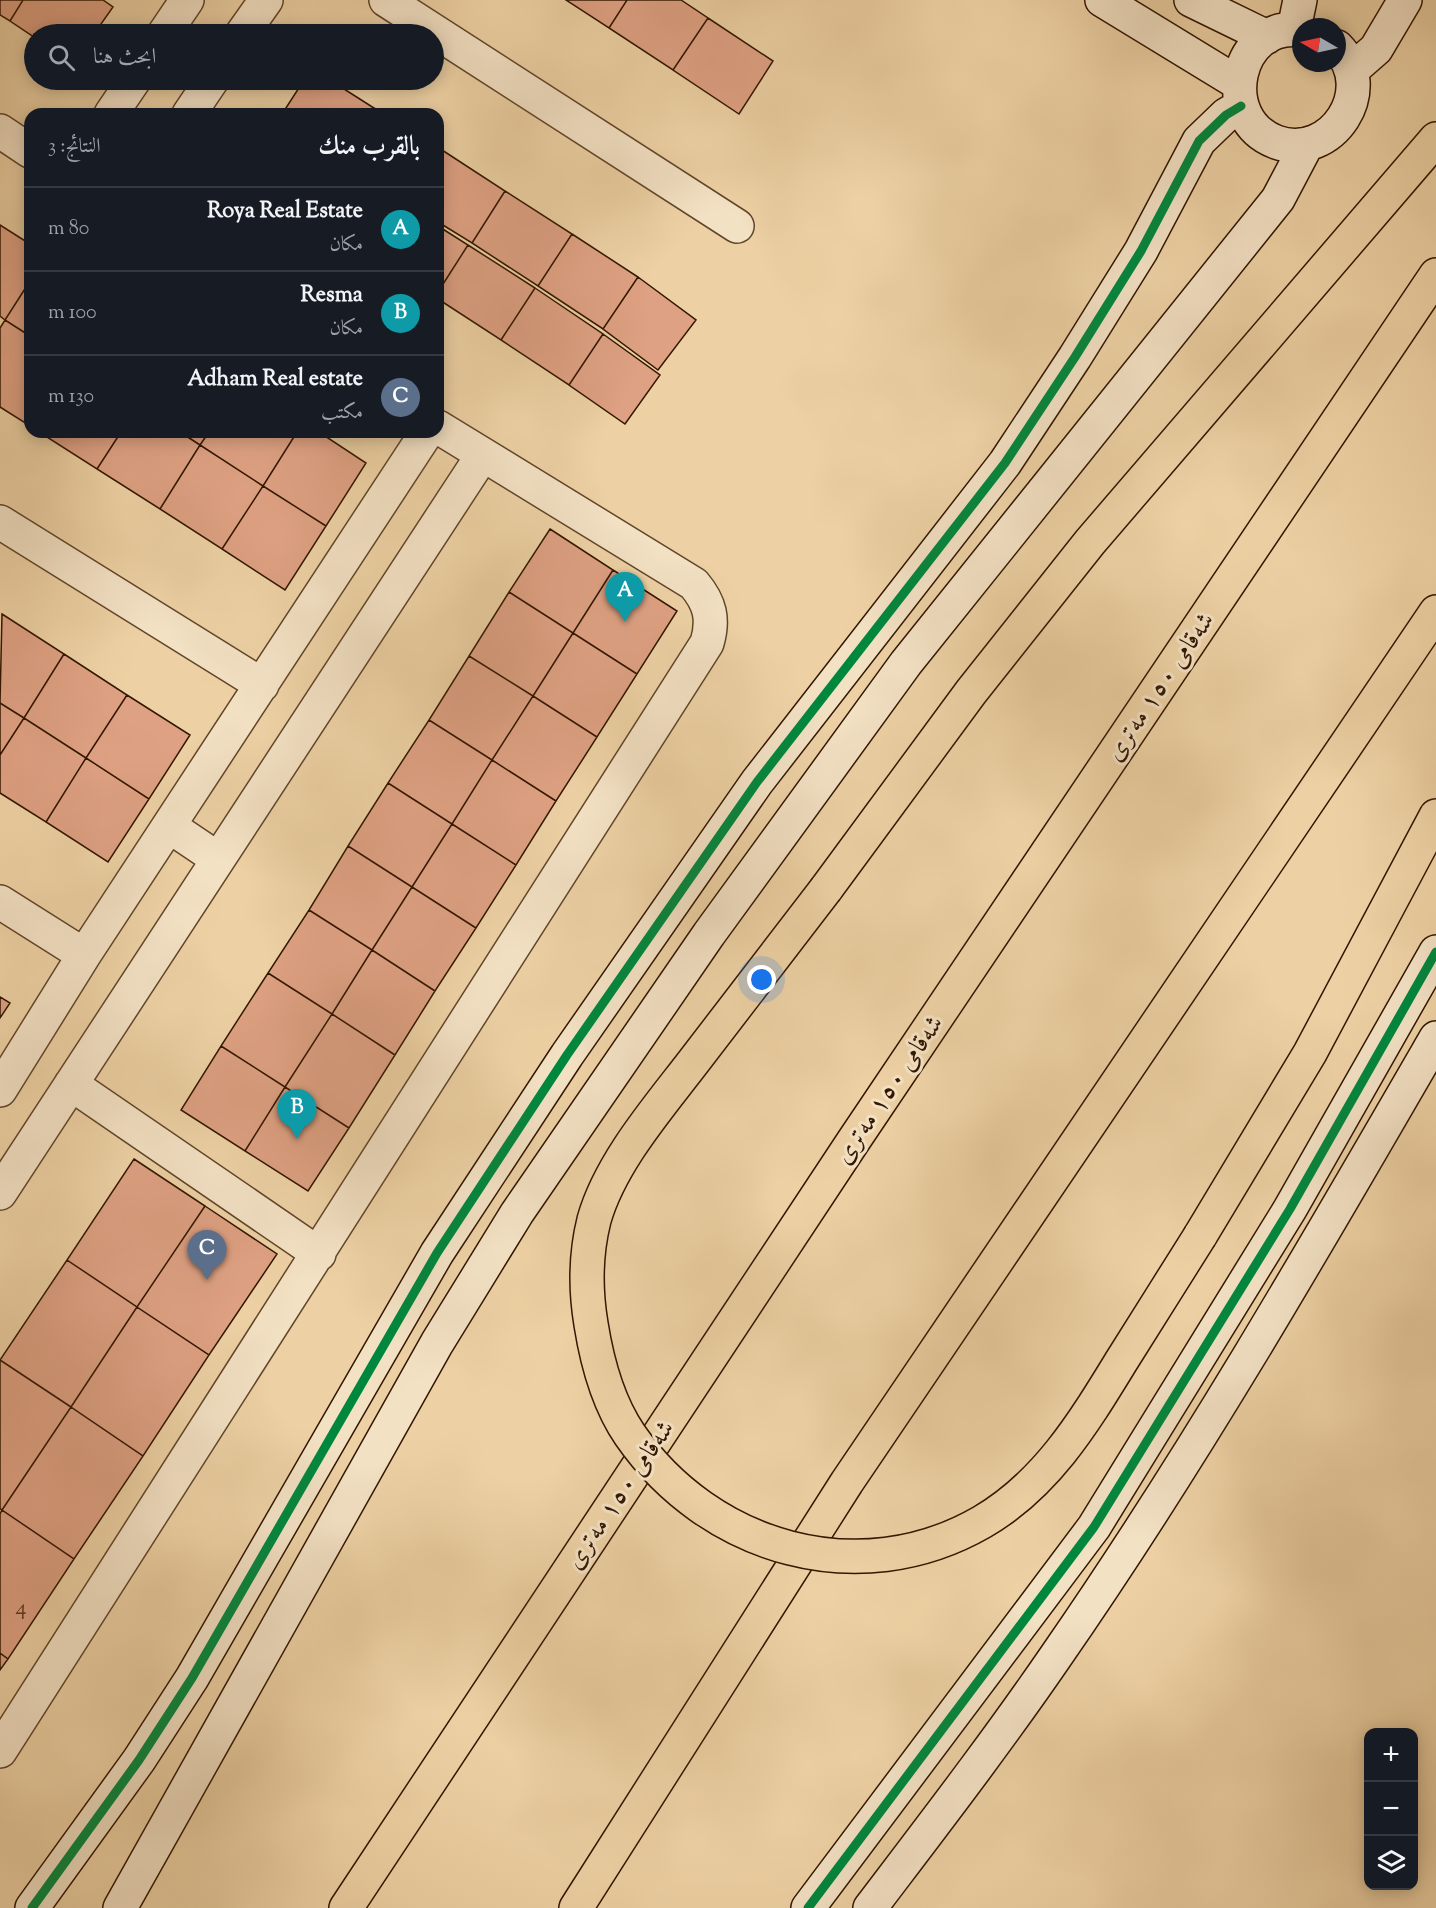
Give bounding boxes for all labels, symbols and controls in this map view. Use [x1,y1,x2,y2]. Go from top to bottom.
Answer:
north arrow [1292,18,1346,72]
search box [24,24,444,90]
icon: search [45,41,78,74]
text: ابحث هنا [93,42,156,74]
text: بالقرب منك [318,129,420,166]
text: النتائج: 3 [48,133,101,162]
text: Roya Real Estate [207,196,363,228]
text: 80 m [48,215,89,244]
text: A [392,215,409,244]
text: مكان [329,231,363,260]
text: Resma [301,280,363,312]
text: 100 m [48,299,97,328]
text: B [394,299,407,328]
text: مكان [329,315,363,344]
text: Adham Real estate [187,364,363,396]
text: 130 m [48,383,94,412]
text: C [392,383,409,412]
text: مكتب [321,399,363,428]
pin: A [606,572,644,622]
street label: شەقامی ١٥٠ مەتری [1097,605,1225,769]
your location [747,965,776,994]
street label: شەقامی ١٥٠ مەتری [826,1008,954,1172]
pin: B [278,1090,316,1139]
pin: C [188,1230,226,1280]
street label: شەقامی ١٥٠ مەتری [557,1413,685,1577]
house number: 4 [15,1593,27,1625]
map controls [1364,1728,1418,1890]
button: + [1364,1728,1418,1782]
button: − [1364,1782,1418,1836]
button: layers [1364,1836,1418,1890]

